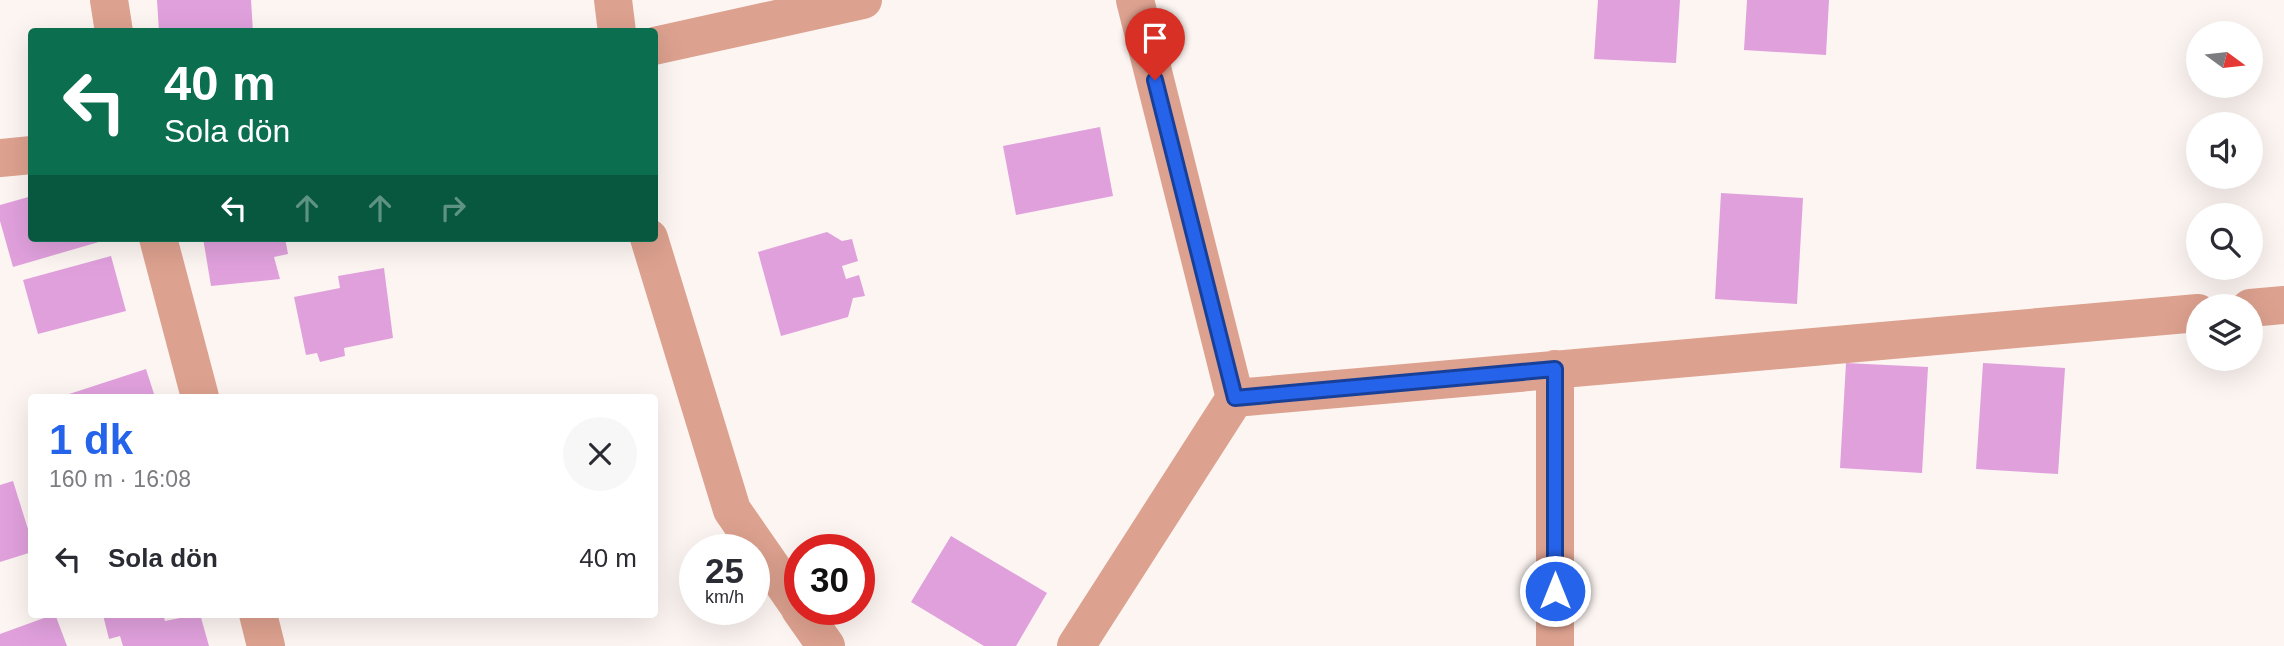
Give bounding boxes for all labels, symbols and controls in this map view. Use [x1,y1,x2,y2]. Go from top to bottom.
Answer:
pin [1125,8,1185,80]
icon: arrive [1136,19,1174,57]
north arrow [2186,21,2263,98]
map controls [2186,21,2263,371]
icon: left [49,56,140,147]
text: 40 m [164,56,276,110]
button: sound [2186,112,2263,189]
text: Sola dön [164,113,290,149]
icon: left [215,189,253,227]
icon: ahead [288,189,326,227]
icon: ahead [361,189,399,227]
icon: right [434,189,472,227]
button: search [2186,203,2263,280]
button: layers [2186,294,2263,371]
text: 1 dk [49,416,133,463]
button: close [563,417,637,491]
text: 160 m · 16:08 [49,466,191,492]
speed limit sign: 30 [784,534,875,625]
icon: left [49,540,87,578]
text: Sola dön [108,543,218,573]
text: 40 m [579,543,637,573]
text: 25 [705,551,744,590]
position arrow [1518,554,1592,628]
text: km/h [705,587,744,607]

